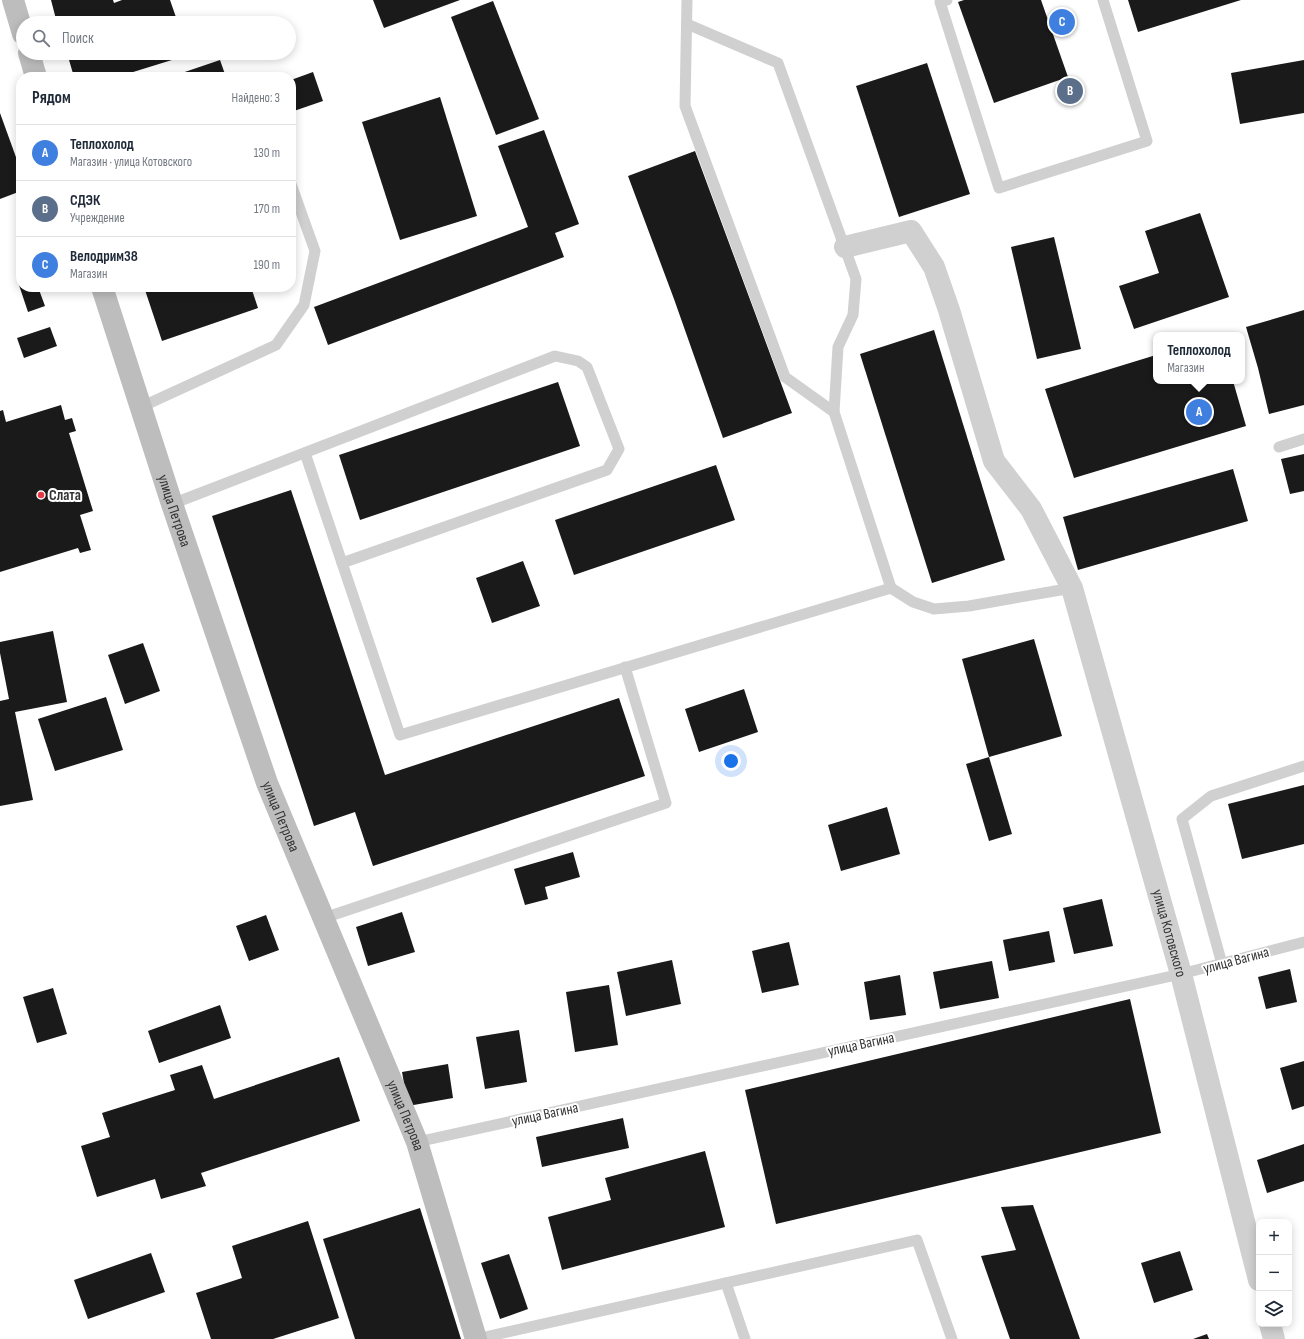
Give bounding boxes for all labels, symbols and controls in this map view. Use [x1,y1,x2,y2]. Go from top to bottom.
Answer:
pin: C [1049,7,1075,37]
search box [16,16,296,60]
icon: search [30,27,52,49]
text: Поиск [62,29,94,48]
pin: B [1057,76,1083,106]
text: Рядом [32,88,71,108]
text: Найдено: 3 [232,90,280,106]
text: Теплохолод [70,135,134,154]
text: A [42,145,48,161]
text: 130 m [254,145,280,161]
text: Магазин · улица Котовского [70,154,192,170]
text: СДЭК [70,191,100,210]
text: B [42,201,48,217]
text: 170 m [254,201,280,217]
text: Учреждение [70,210,125,226]
text: Велодрим38 [70,247,138,266]
text: C [42,257,48,273]
text: 190 m [253,257,280,273]
text: Магазин [70,266,107,282]
popup [1153,332,1245,384]
text: Теплохолод [1167,341,1231,360]
text: Магазин [1167,360,1205,376]
pin: A [1186,397,1212,427]
street label: улица Петрова [153,472,195,549]
place label: Слата [49,486,81,505]
marker: Слата [36,490,46,500]
your location [721,751,741,771]
street label: улица Петрова [257,778,304,855]
street label: улица Котовского [1148,887,1190,979]
street label: улица Вагина [1201,943,1271,978]
street label: улица Вагина [826,1028,896,1061]
street label: улица Петрова [382,1077,428,1153]
street label: улица Вагина [510,1098,580,1131]
map controls [1256,1219,1292,1327]
button: + [1256,1219,1292,1255]
button: − [1256,1255,1292,1291]
button: layers [1256,1291,1292,1327]

